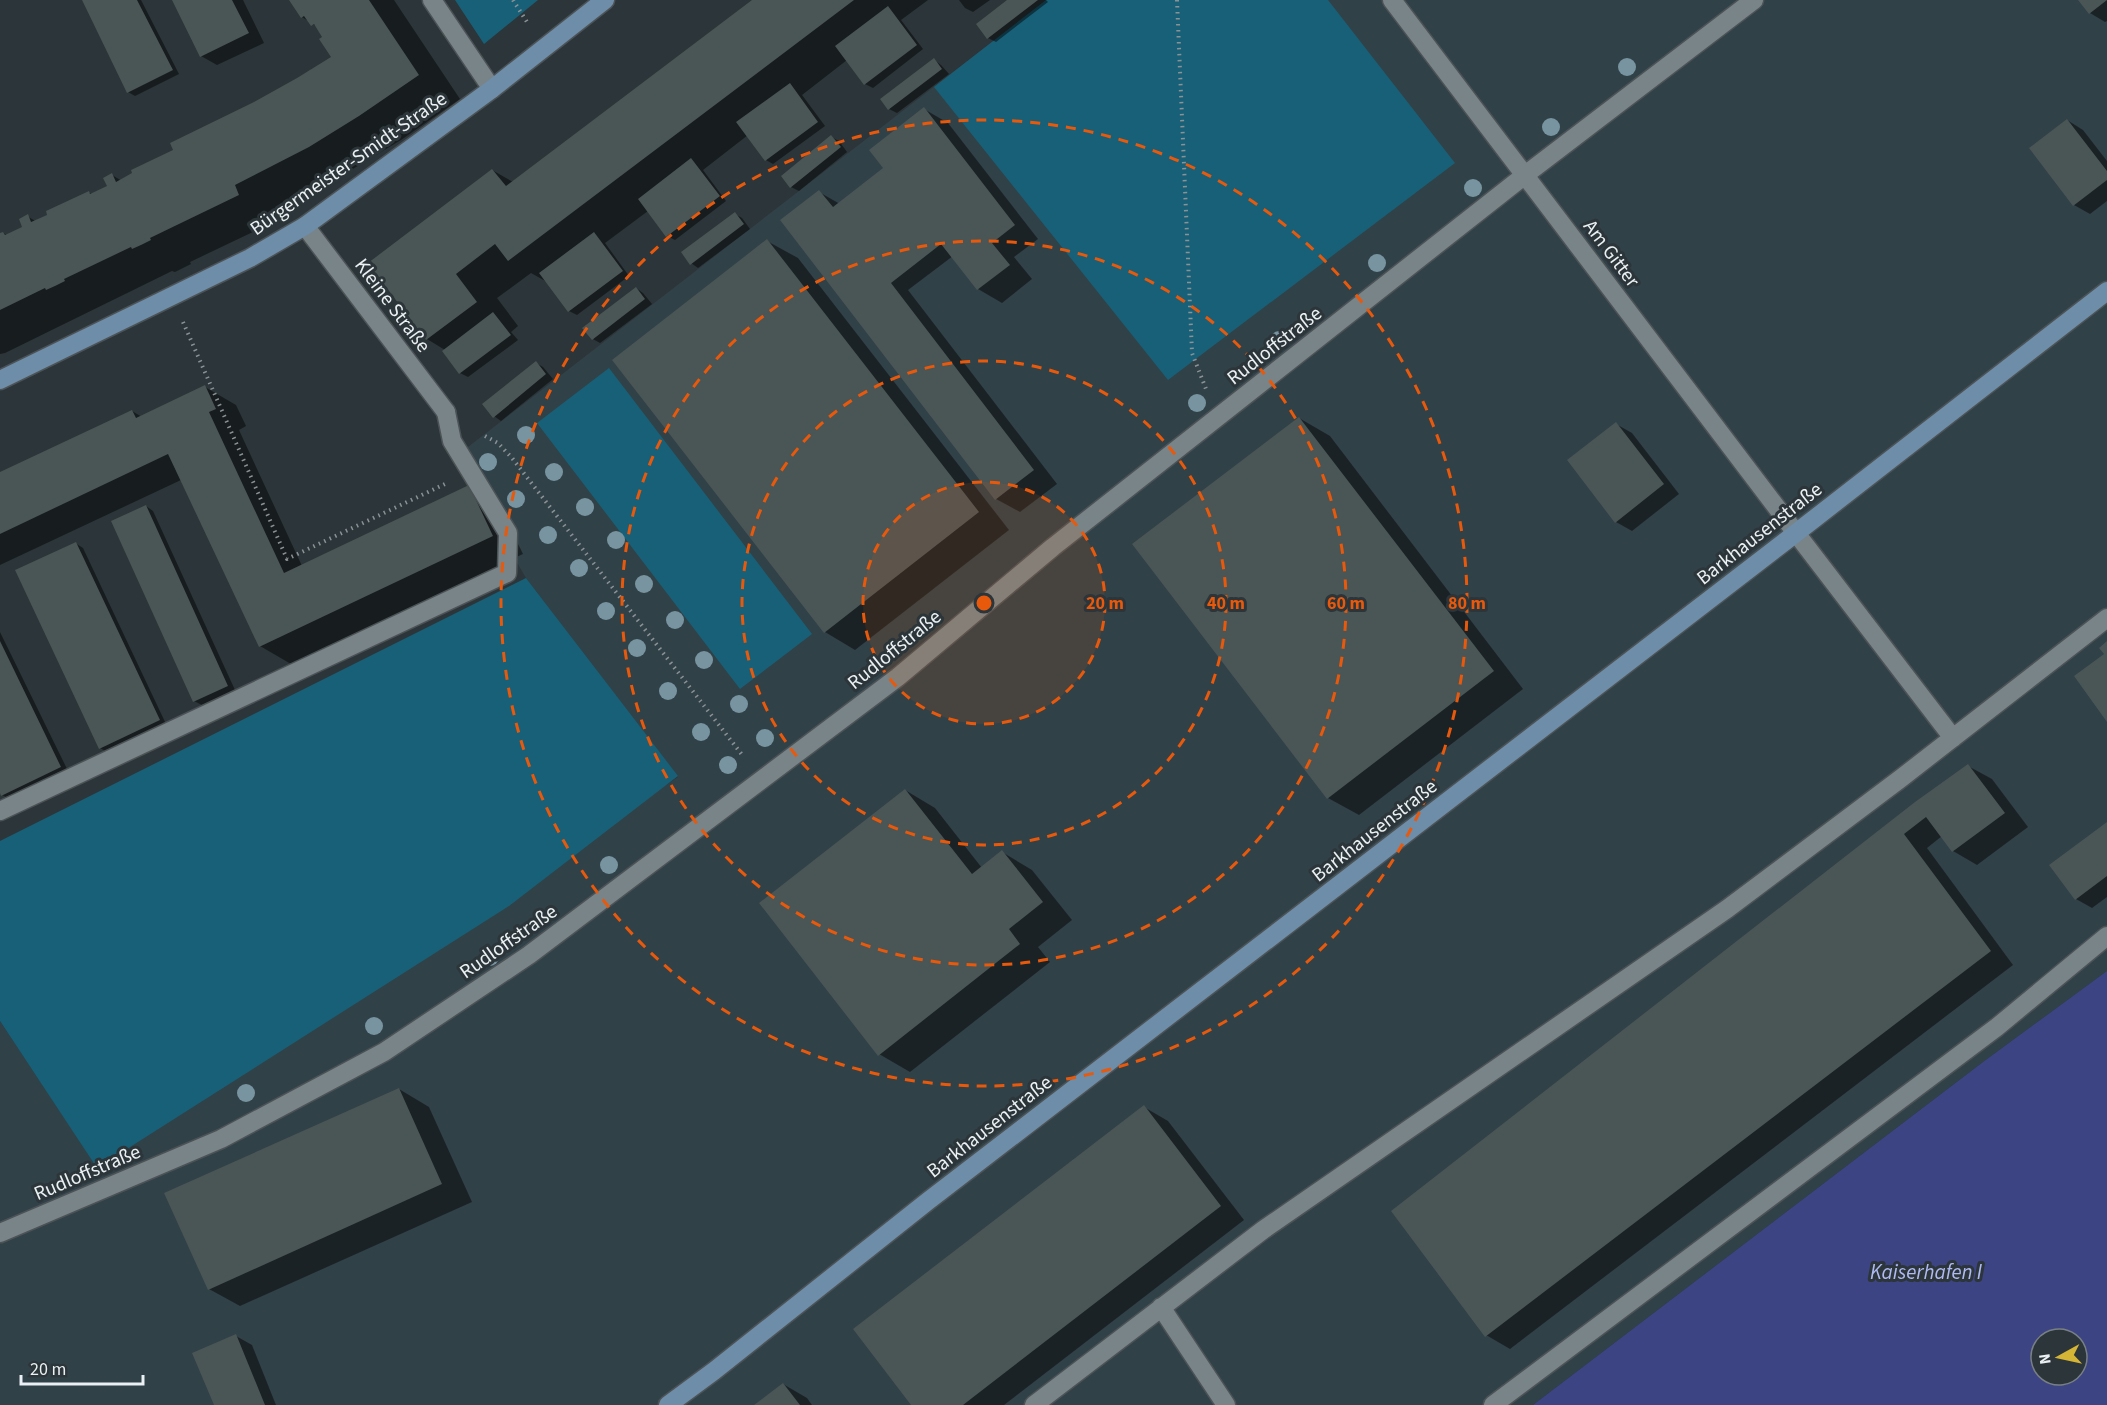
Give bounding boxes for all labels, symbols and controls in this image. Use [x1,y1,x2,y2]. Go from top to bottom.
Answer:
street label: Bürgermeister-Smidt-Straße [244,85,453,243]
street label: Am Gitter [1576,214,1646,293]
street label: Kleine Straße [348,253,437,359]
street label: Rudloffstraße [1221,300,1328,392]
street label: Barkhausenstraße [1691,476,1828,592]
text: 20 m [1086,591,1124,616]
text: 40 m [1207,591,1245,616]
text: 60 m [1327,591,1365,616]
text: 80 m [1448,591,1486,616]
centre of rings [974,593,994,613]
street label: Rudloffstraße [842,603,948,696]
street label: Barkhausenstraße [1306,773,1443,889]
street label: Rudloffstraße [454,898,563,986]
street label: Barkhausenstraße [921,1069,1058,1185]
street label: Rudloffstraße [30,1138,145,1208]
water label: Kaiserhafen I [1870,1257,1983,1287]
north arrow [2029,1327,2089,1387]
scale bar [21,1348,142,1386]
text: N [2034,1352,2057,1366]
text: 20 m [30,1357,66,1382]

